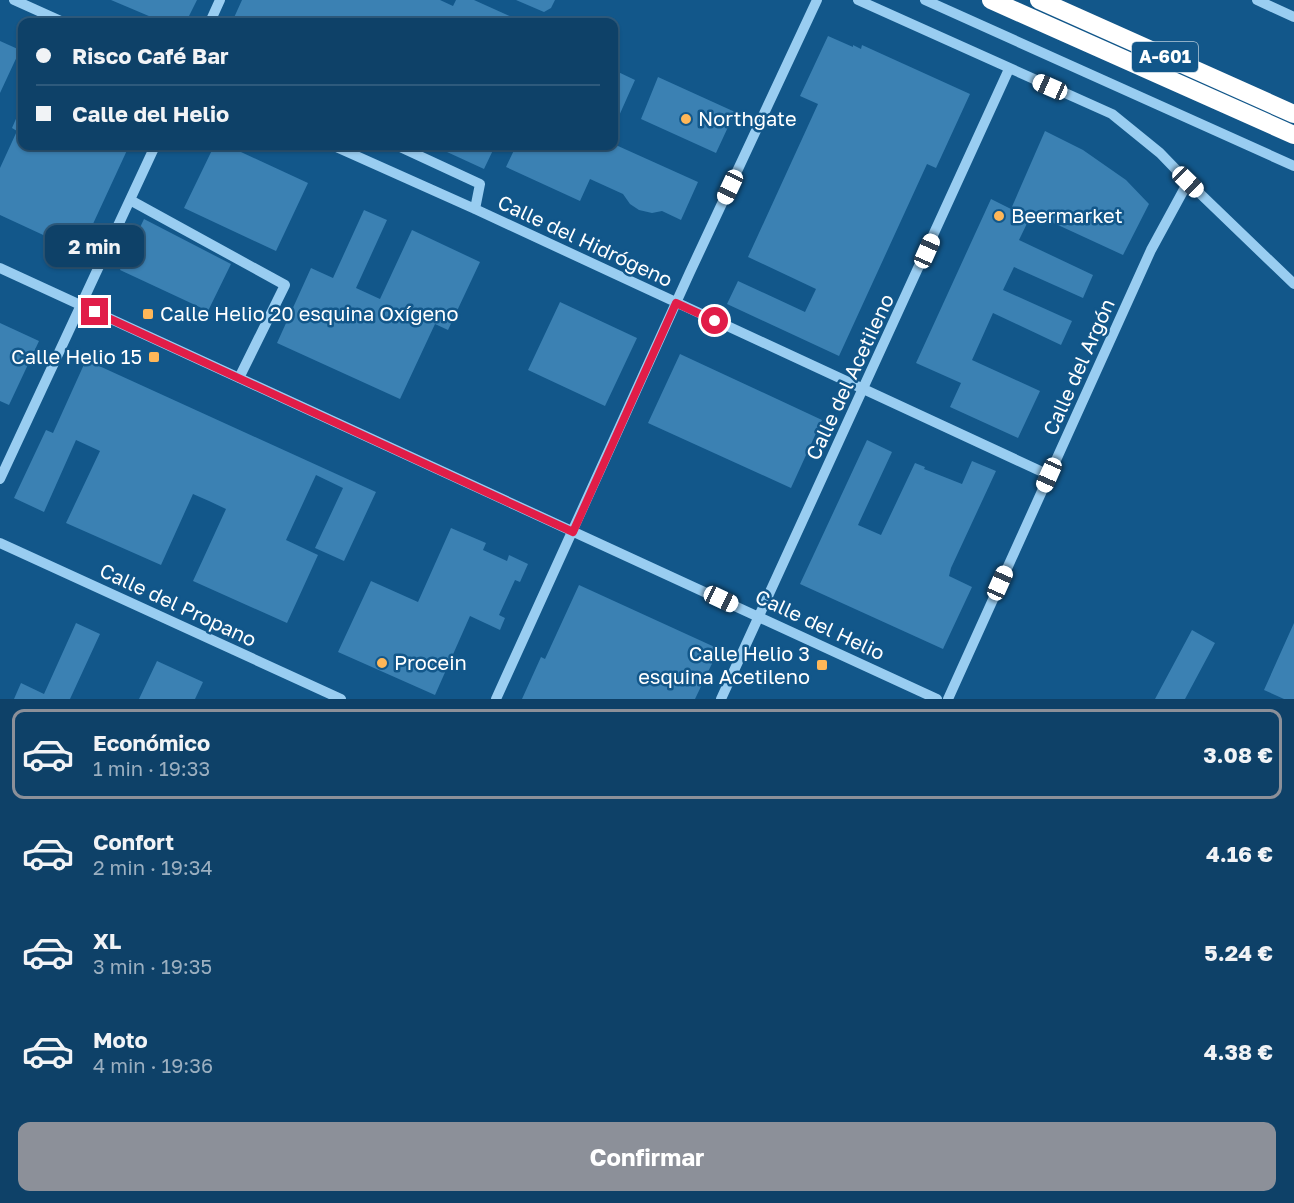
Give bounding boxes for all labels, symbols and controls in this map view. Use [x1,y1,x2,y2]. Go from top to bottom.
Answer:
text: Risco Café Bar [72,42,229,69]
road number: A-601 [1132,42,1198,72]
car [1030,71,1070,103]
text: Calle del Helio [72,100,229,127]
place label: Northgate [698,106,797,130]
marker: Northgate [679,112,693,126]
car [1169,163,1207,201]
car [714,167,746,207]
street label: Calle del Hidrógeno [494,189,677,291]
place label: Beermarket [1011,203,1123,227]
marker: Beermarket [992,209,1006,223]
callout: 2 min [46,225,144,267]
car [911,231,943,271]
text: 2 min [68,234,121,258]
street label: Calle del Acetileno [800,290,898,463]
street label: Calle del Argón [1037,295,1119,439]
route end [81,298,108,325]
place label: Calle Helio 20 esquina Oxígeno [160,301,458,325]
marker: Calle Helio 20 esquina Oxígeno [141,307,155,321]
route start [701,307,728,334]
place label: Calle Helio 15 [11,344,142,368]
marker: Calle Helio 15 [147,350,161,364]
car [1033,455,1065,495]
street label: Calle del Propano [96,557,261,651]
car [984,563,1016,603]
car [701,583,741,615]
street label: Calle del Helio [752,584,889,665]
place label: Calle Helio 3 esquina Acetileno [638,641,810,688]
place label: Procein [394,650,467,674]
marker: Procein [375,656,389,670]
marker: Calle Helio 3 esquina Acetileno [815,658,829,672]
icon: car [21,727,75,781]
text: Económico [93,729,210,756]
text: 3.08 € [1203,741,1273,768]
text: 1 min · 19:33 [93,756,210,780]
icon: car [21,826,75,880]
text: Confort [93,828,174,855]
text: 4.16 € [1206,840,1273,867]
text: 2 min · 19:34 [93,855,213,879]
icon: car [21,925,75,979]
text: XL [93,927,121,954]
text: 5.24 € [1204,939,1273,966]
text: 3 min · 19:35 [93,954,212,978]
icon: car [21,1024,75,1078]
text: Moto [93,1026,148,1053]
text: 4.38 € [1204,1038,1273,1065]
text: 4 min · 19:36 [93,1053,213,1077]
button: Confirmar [18,1122,1276,1191]

